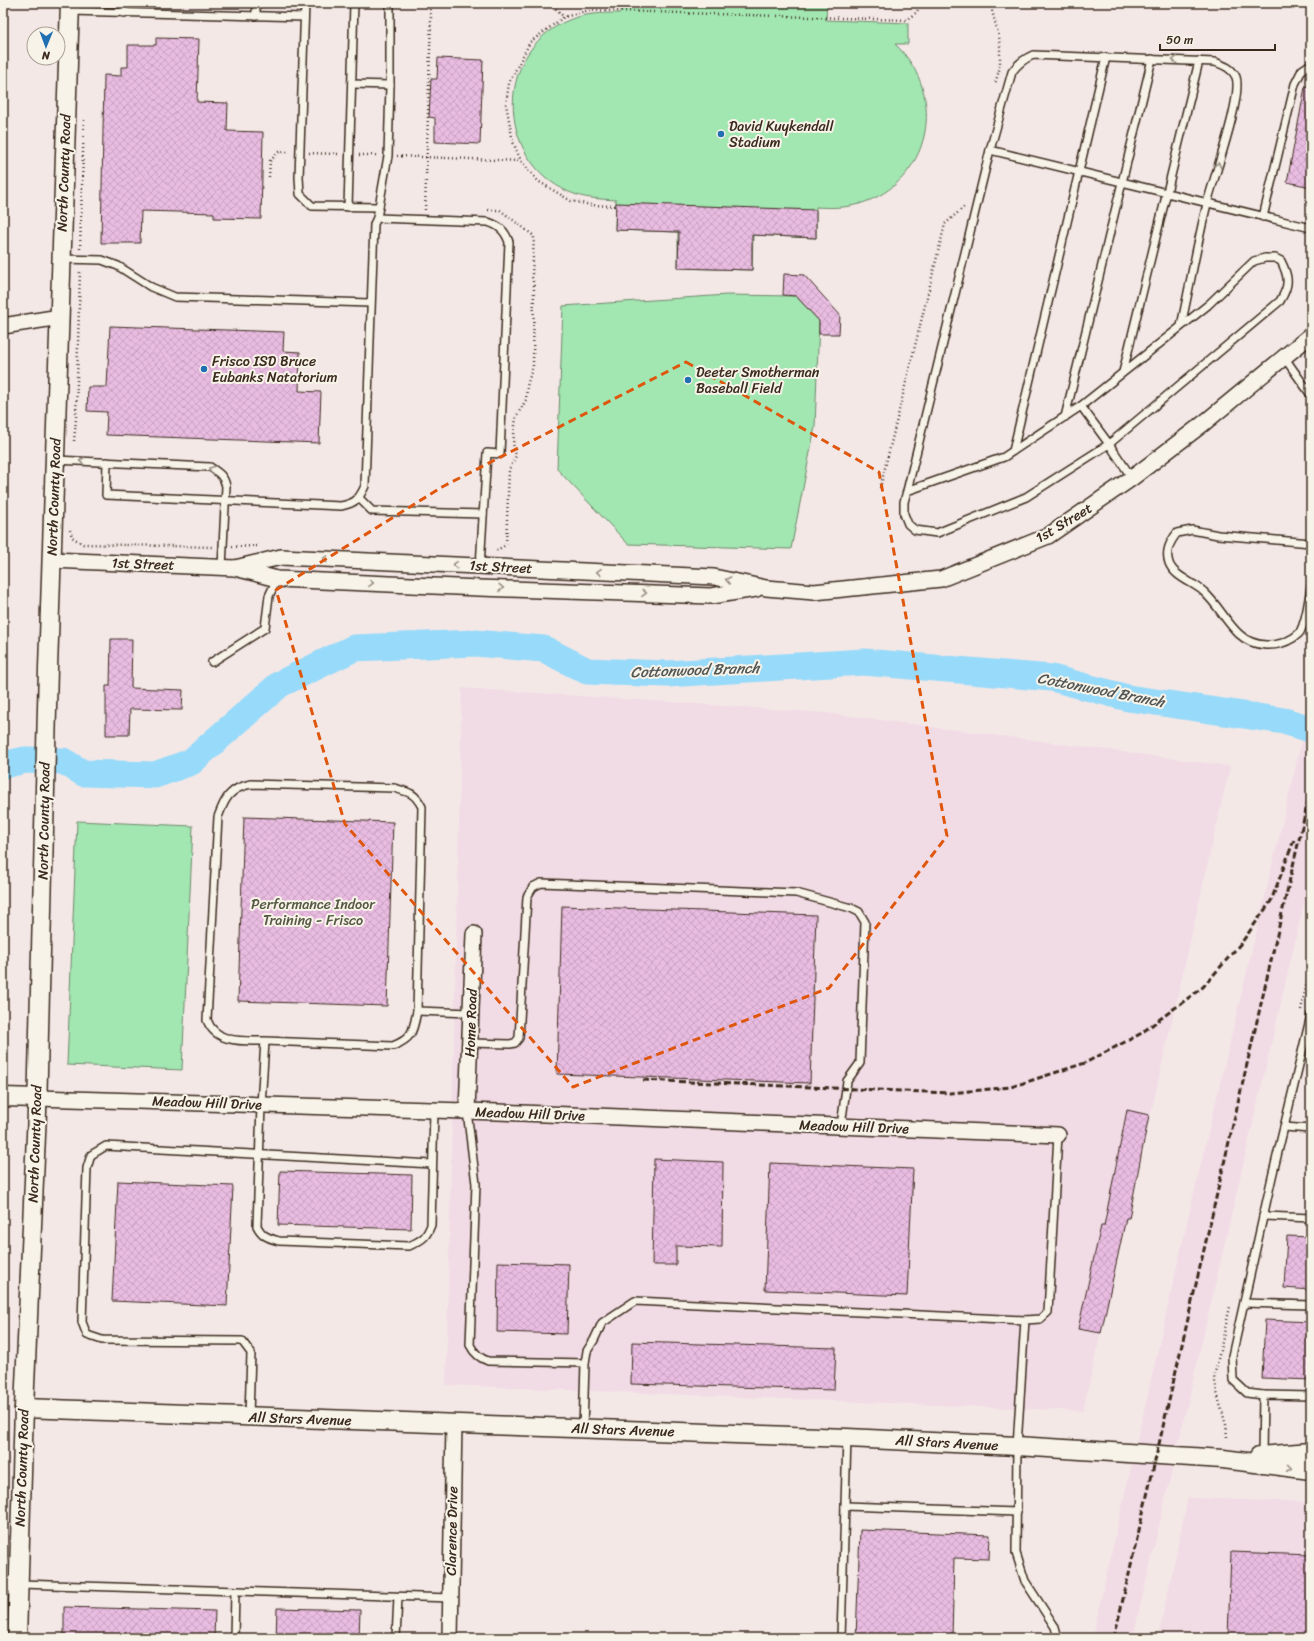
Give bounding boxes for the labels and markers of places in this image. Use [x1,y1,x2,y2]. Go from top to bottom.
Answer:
place label: David Kuykendall Stadium [729,114,835,155]
marker: David Kuykendall Stadium [716,129,726,139]
place label: Frisco ISD Bruce Eubanks Natatorium [212,349,338,390]
place label: Deeter Smotherman Baseball Field [696,360,820,401]
marker: Frisco ISD Bruce Eubanks Natatorium [199,364,209,374]
marker: Deeter Smotherman Baseball Field [683,375,693,385]

